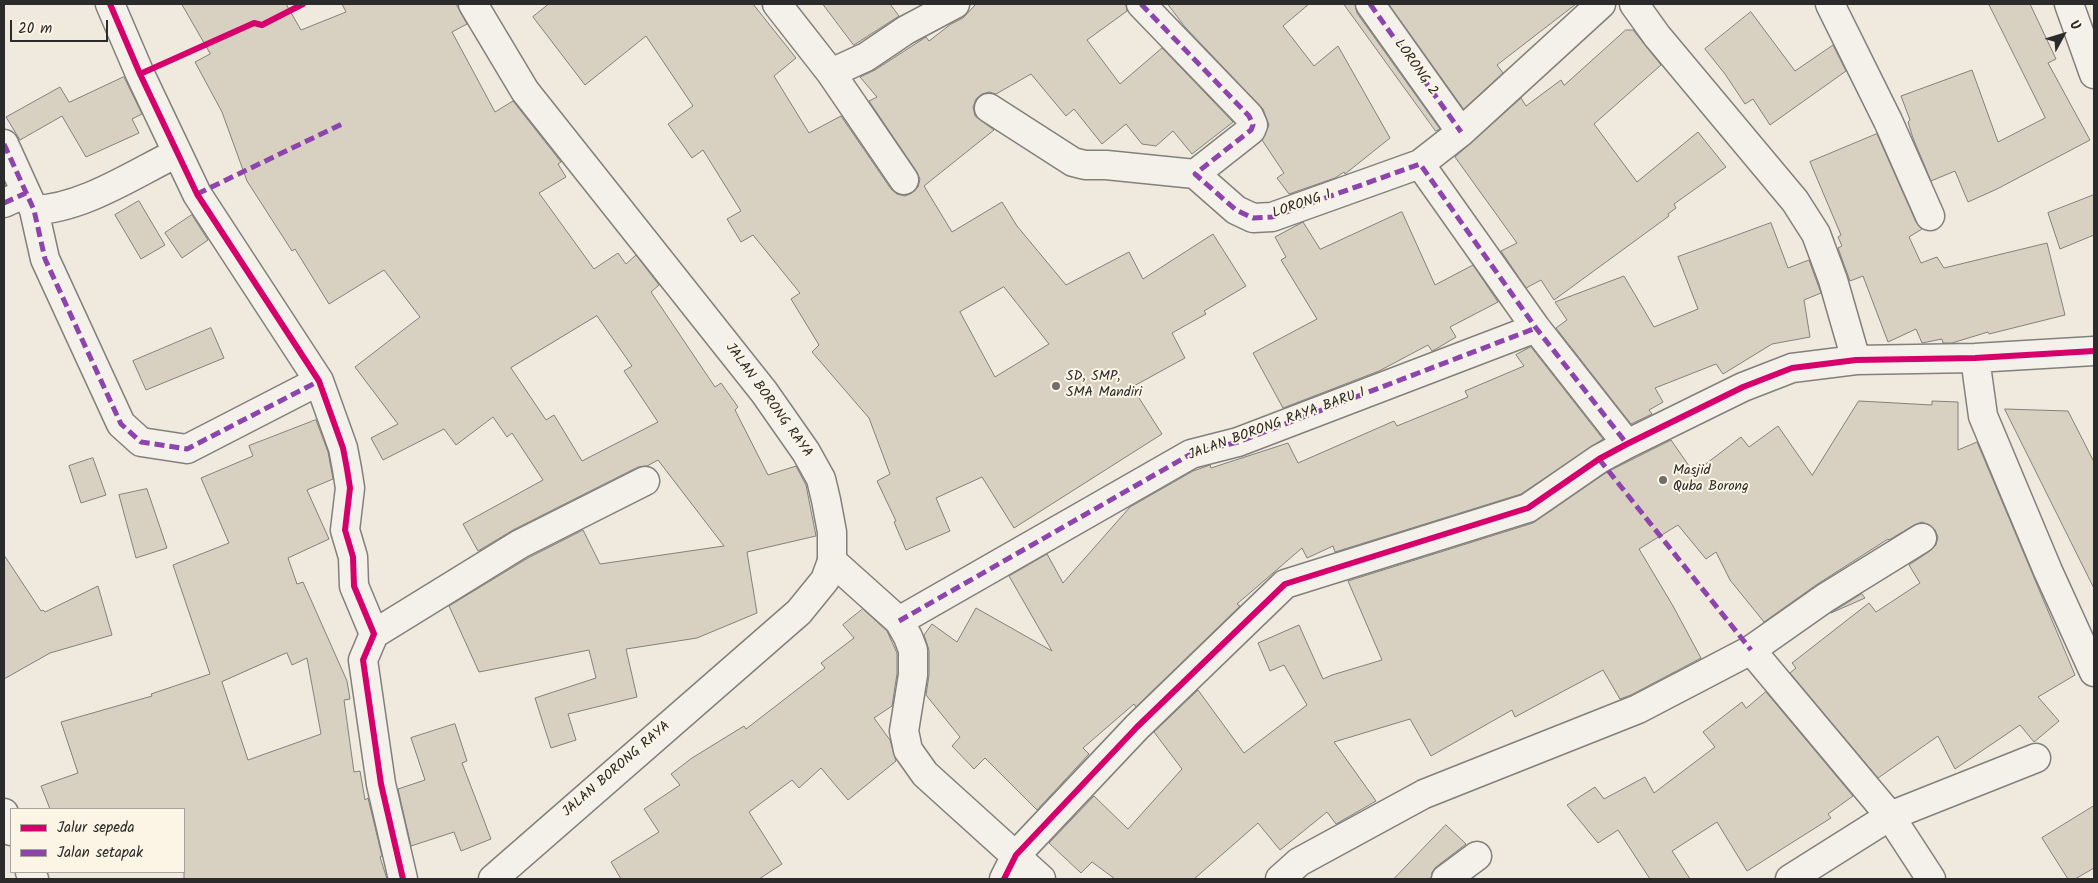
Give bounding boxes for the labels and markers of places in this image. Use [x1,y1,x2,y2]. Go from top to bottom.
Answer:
place label: SD, SMP, SMA Mandiri [1066,370,1142,402]
marker: SD, SMP, SMA Mandiri [1050,380,1062,392]
place label: Masjid Quba Borong [1673,464,1749,497]
marker: Masjid Quba Borong [1657,474,1669,486]

